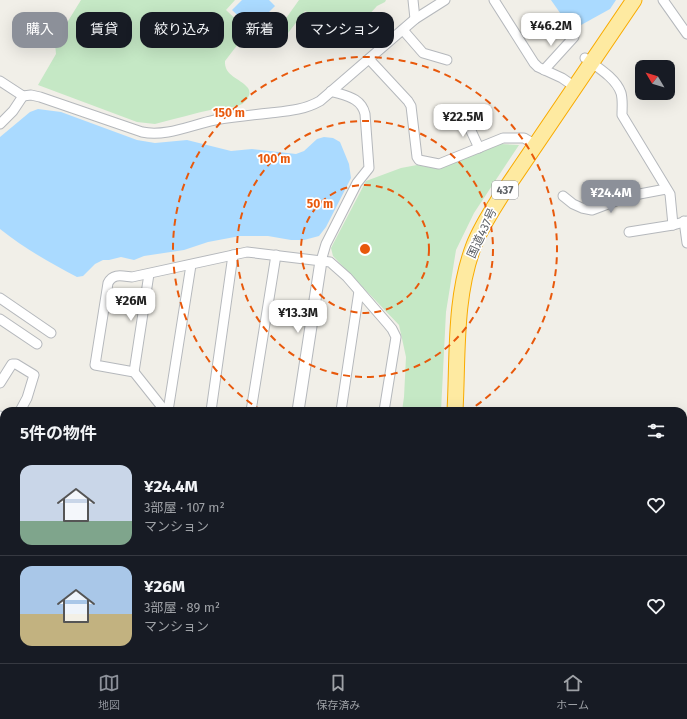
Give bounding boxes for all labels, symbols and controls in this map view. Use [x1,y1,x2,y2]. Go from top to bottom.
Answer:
chip: 購入 [12,12,68,48]
chip: 賃貸 [76,12,132,48]
chip: 絞り込み [140,12,224,48]
chip: 新着 [232,12,288,48]
chip: マンション [296,12,394,48]
pin: ¥46.2M [518,13,584,47]
text: ¥46.2M [530,18,572,33]
north arrow [635,60,675,100]
map controls [635,60,675,100]
pin: ¥22.5M [430,104,496,138]
text: 150 m [213,106,245,120]
text: ¥22.5M [442,109,484,124]
text: 100 m [258,152,290,166]
pin: ¥24.4M [578,180,644,214]
road number: 437 [492,181,518,199]
text: ¥24.4M [590,185,632,200]
text: 50 m [307,197,333,211]
street label: 国道437号 [464,206,500,260]
centre of rings [358,242,372,256]
pin: ¥26M [107,288,155,322]
text: ¥26M [115,293,147,308]
pin: ¥13.3M [265,300,331,334]
text: ¥13.3M [278,305,318,320]
icon: filters [645,420,667,442]
text: 5件の物件 [20,423,97,444]
text: ¥24.4M [144,476,198,497]
icon: home [52,481,100,529]
icon: heart [645,494,667,516]
text: 3部屋 · 107 m² [144,500,225,515]
text: マンション [144,519,209,534]
text: ¥26M [144,576,185,597]
icon: home [52,582,100,630]
icon: heart [645,595,667,617]
text: 3部屋 · 89 m² [144,600,220,615]
text: マンション [144,619,209,634]
tab: 地図 [98,672,120,712]
tab: 保存済み [316,672,360,712]
tab: ホーム [556,672,589,712]

